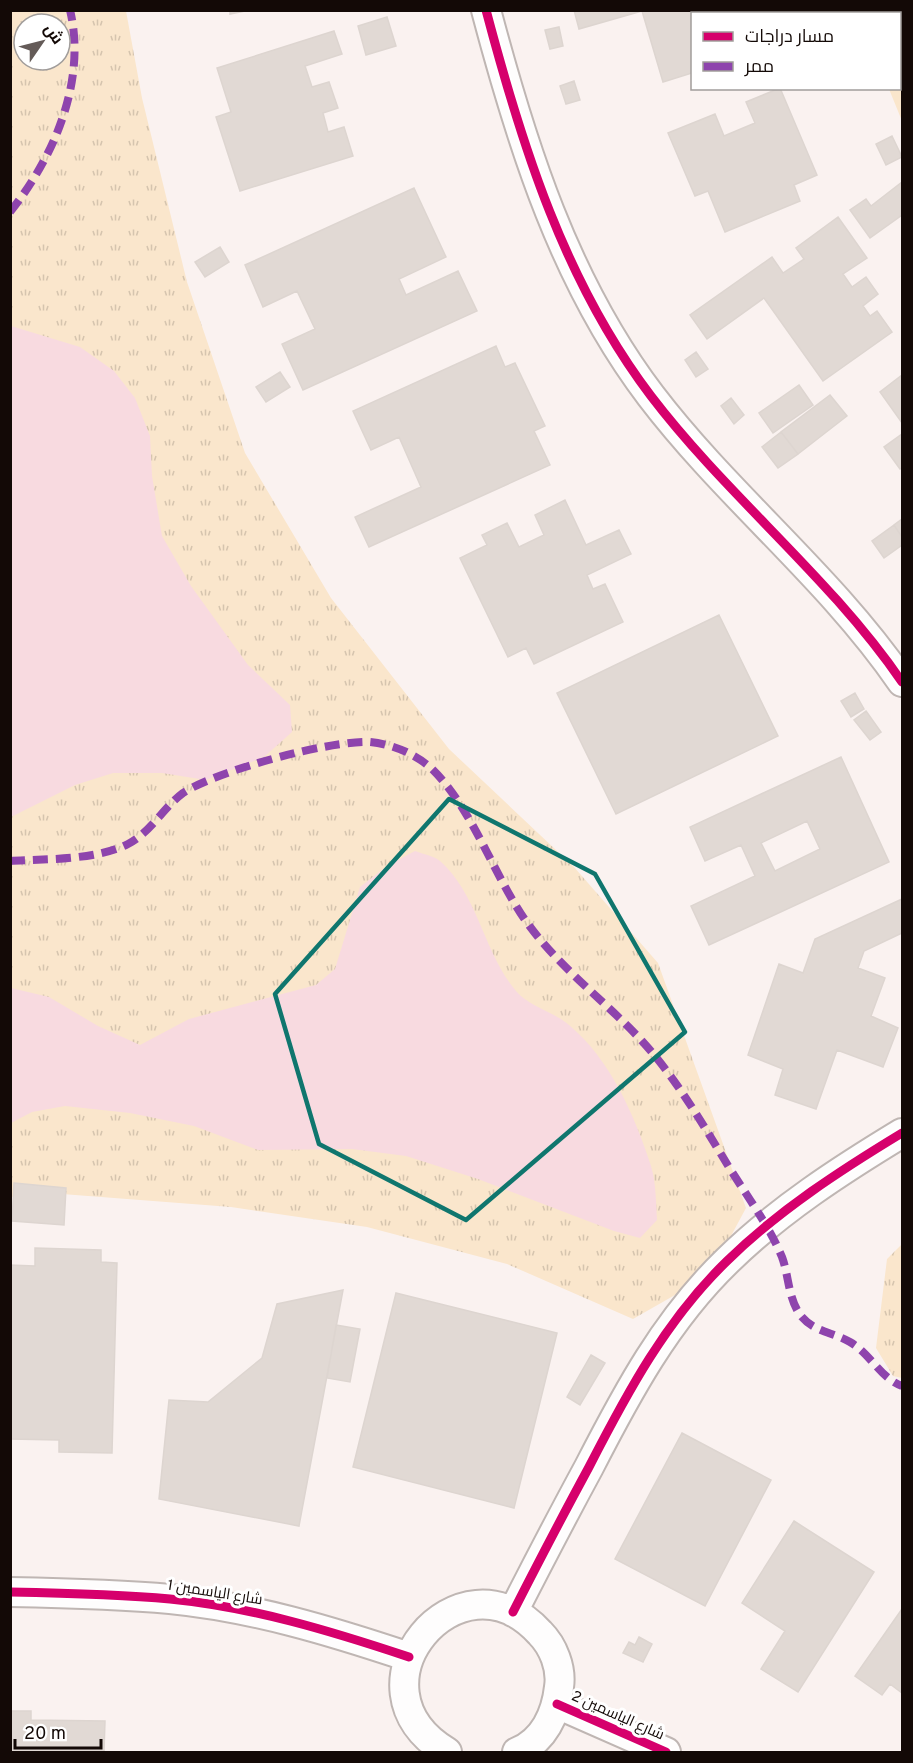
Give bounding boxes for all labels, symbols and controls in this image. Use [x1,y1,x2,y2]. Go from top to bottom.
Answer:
north arrow [12,12,72,72]
legend [691,12,901,90]
text: ش [39,20,67,49]
text: مسار دراجات [745,26,834,49]
text: ممر [744,56,774,79]
street label: شارع الياسمين 1 [166,1577,264,1610]
street label: شارع الياسمين 2 [568,1687,667,1745]
scale bar [15,1712,100,1750]
text: 20 m [24,1723,66,1746]

